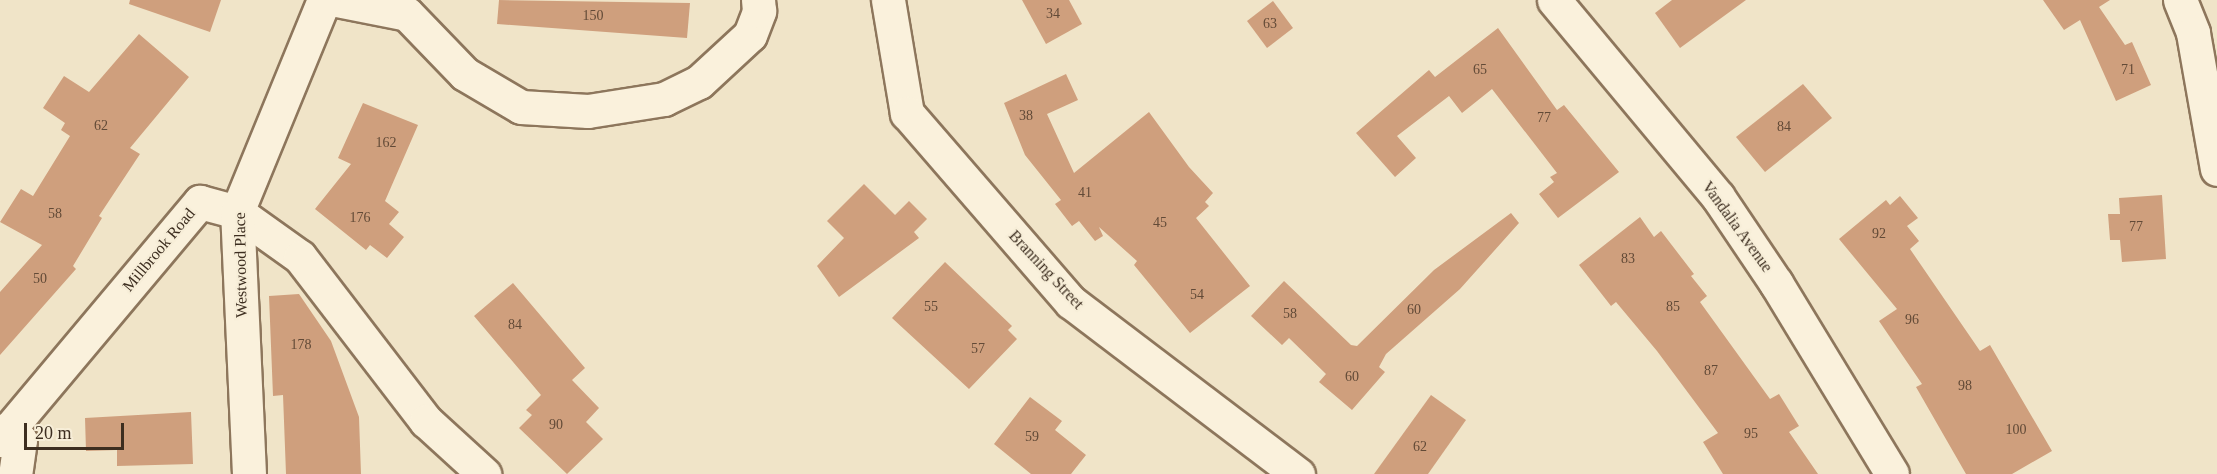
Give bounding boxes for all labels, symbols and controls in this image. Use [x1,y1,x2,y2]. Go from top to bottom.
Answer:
house number: 34 [1046,6,1060,22]
house number: 150 [582,8,604,24]
house number: 63 [1263,16,1277,32]
house number: 65 [1473,62,1487,78]
house number: 71 [2121,62,2135,78]
house number: 38 [1019,108,1033,124]
house number: 77 [1537,110,1551,126]
house number: 62 [94,118,108,134]
house number: 84 [1777,119,1791,135]
house number: 162 [376,135,396,151]
street label: Vandalia Avenue [1697,177,1777,277]
house number: 41 [1078,185,1092,201]
street label: Millbrook Road [119,205,199,295]
house number: 58 [48,206,62,222]
house number: 176 [350,210,370,226]
street label: Westwood Place [230,212,252,318]
house number: 45 [1153,215,1167,231]
house number: 77 [2129,219,2143,235]
house number: 92 [1872,226,1886,242]
street label: Branning Street [1005,227,1087,313]
house number: 83 [1621,251,1635,267]
house number: 50 [33,271,47,287]
house number: 54 [1190,287,1204,303]
house number: 55 [924,299,938,315]
house number: 85 [1666,299,1680,315]
house number: 60 [1407,302,1421,318]
house number: 58 [1283,306,1297,322]
house number: 96 [1905,312,1919,328]
house number: 84 [508,317,522,333]
house number: 178 [290,337,312,353]
house number: 57 [971,341,985,357]
house number: 87 [1704,363,1718,379]
house number: 60 [1345,369,1359,385]
house number: 98 [1958,378,1972,394]
scale bar [27,411,128,449]
house number: 90 [549,417,563,433]
house number: 100 [2006,422,2026,438]
text: 20 m [35,423,72,443]
house number: 95 [1744,426,1758,442]
house number: 59 [1025,429,1039,445]
house number: 62 [1413,439,1427,455]

